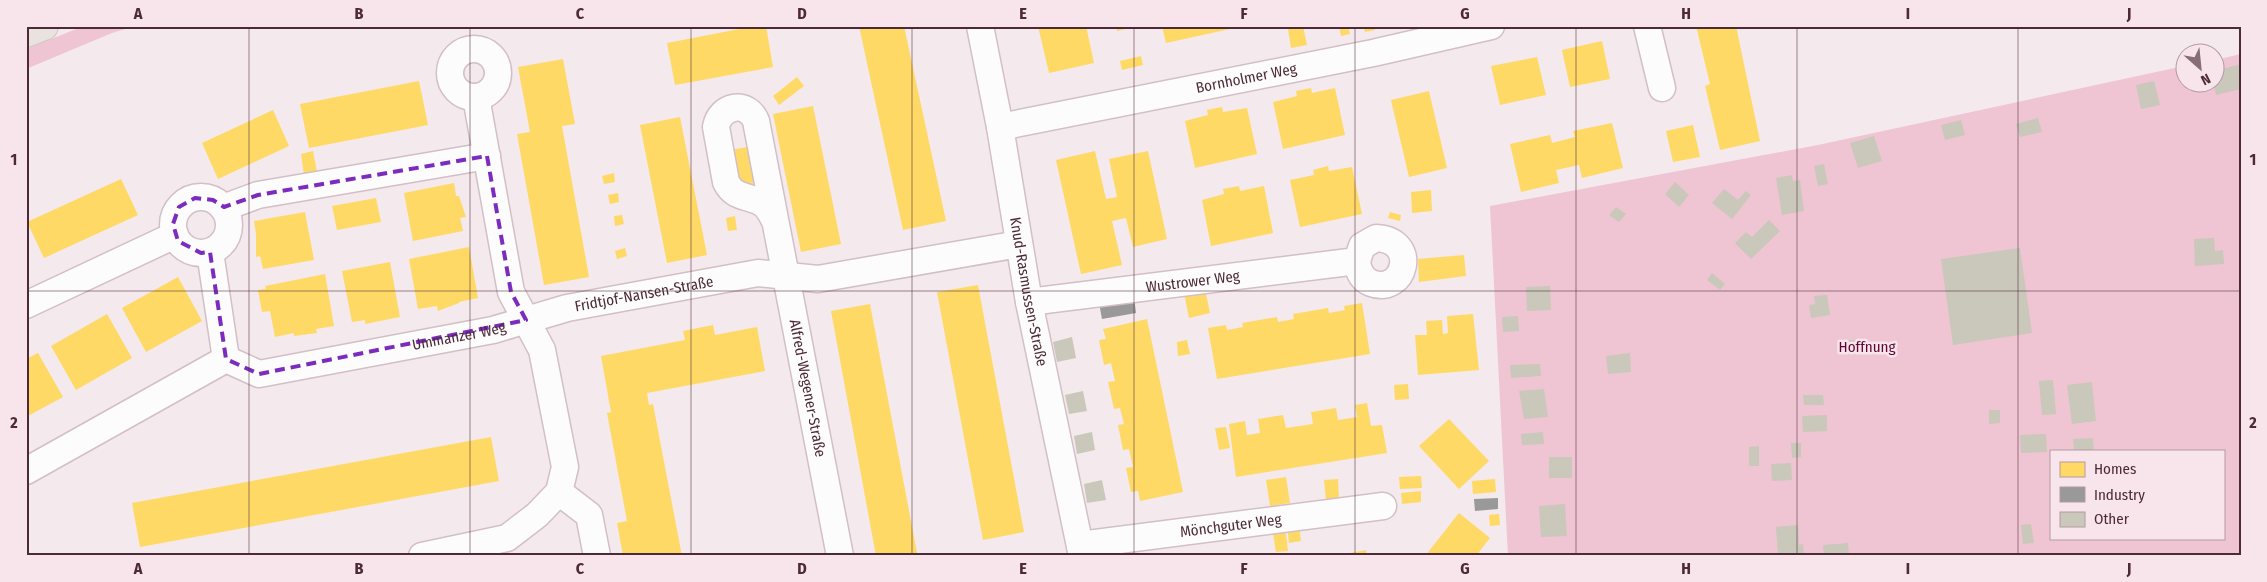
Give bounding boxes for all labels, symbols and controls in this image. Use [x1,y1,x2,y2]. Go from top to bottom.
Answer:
text: A [133,4,143,23]
text: B [355,4,364,23]
text: C [576,4,585,23]
text: D [797,4,807,23]
text: E [1019,4,1027,23]
text: F [1240,4,1248,23]
text: G [1460,4,1470,23]
text: H [1681,4,1691,23]
text: I [1906,4,1910,23]
text: J [2126,4,2131,23]
north arrow [2174,42,2224,92]
street label: Bornholmer Weg [1194,59,1298,97]
text: N [2198,70,2213,89]
text: 1 [11,150,17,169]
text: 1 [2250,150,2256,169]
street label: Knud-Rasmussen-Straße [1006,216,1051,368]
street label: Wustrower Weg [1145,267,1241,296]
street label: Fridtjof-Nansen-Straße [573,272,715,315]
street label: Ummanzer Weg [411,318,508,354]
street label: Alfred-Wegener-Straße [785,318,830,459]
park label: Hoffnung [1839,338,1895,356]
text: 2 [9,413,18,432]
text: 2 [2248,413,2257,432]
legend [2050,450,2224,540]
text: Homes [2094,460,2136,478]
text: Industry [2094,486,2145,504]
street label: Mönchguter Weg [1179,510,1283,541]
text: Other [2094,510,2130,528]
text: A [133,559,143,578]
text: B [355,559,364,578]
text: C [576,559,585,578]
text: D [797,559,807,578]
text: E [1019,559,1027,578]
text: F [1240,559,1248,578]
text: G [1460,559,1470,578]
text: H [1681,559,1691,578]
text: I [1906,559,1910,578]
text: J [2126,559,2131,578]

